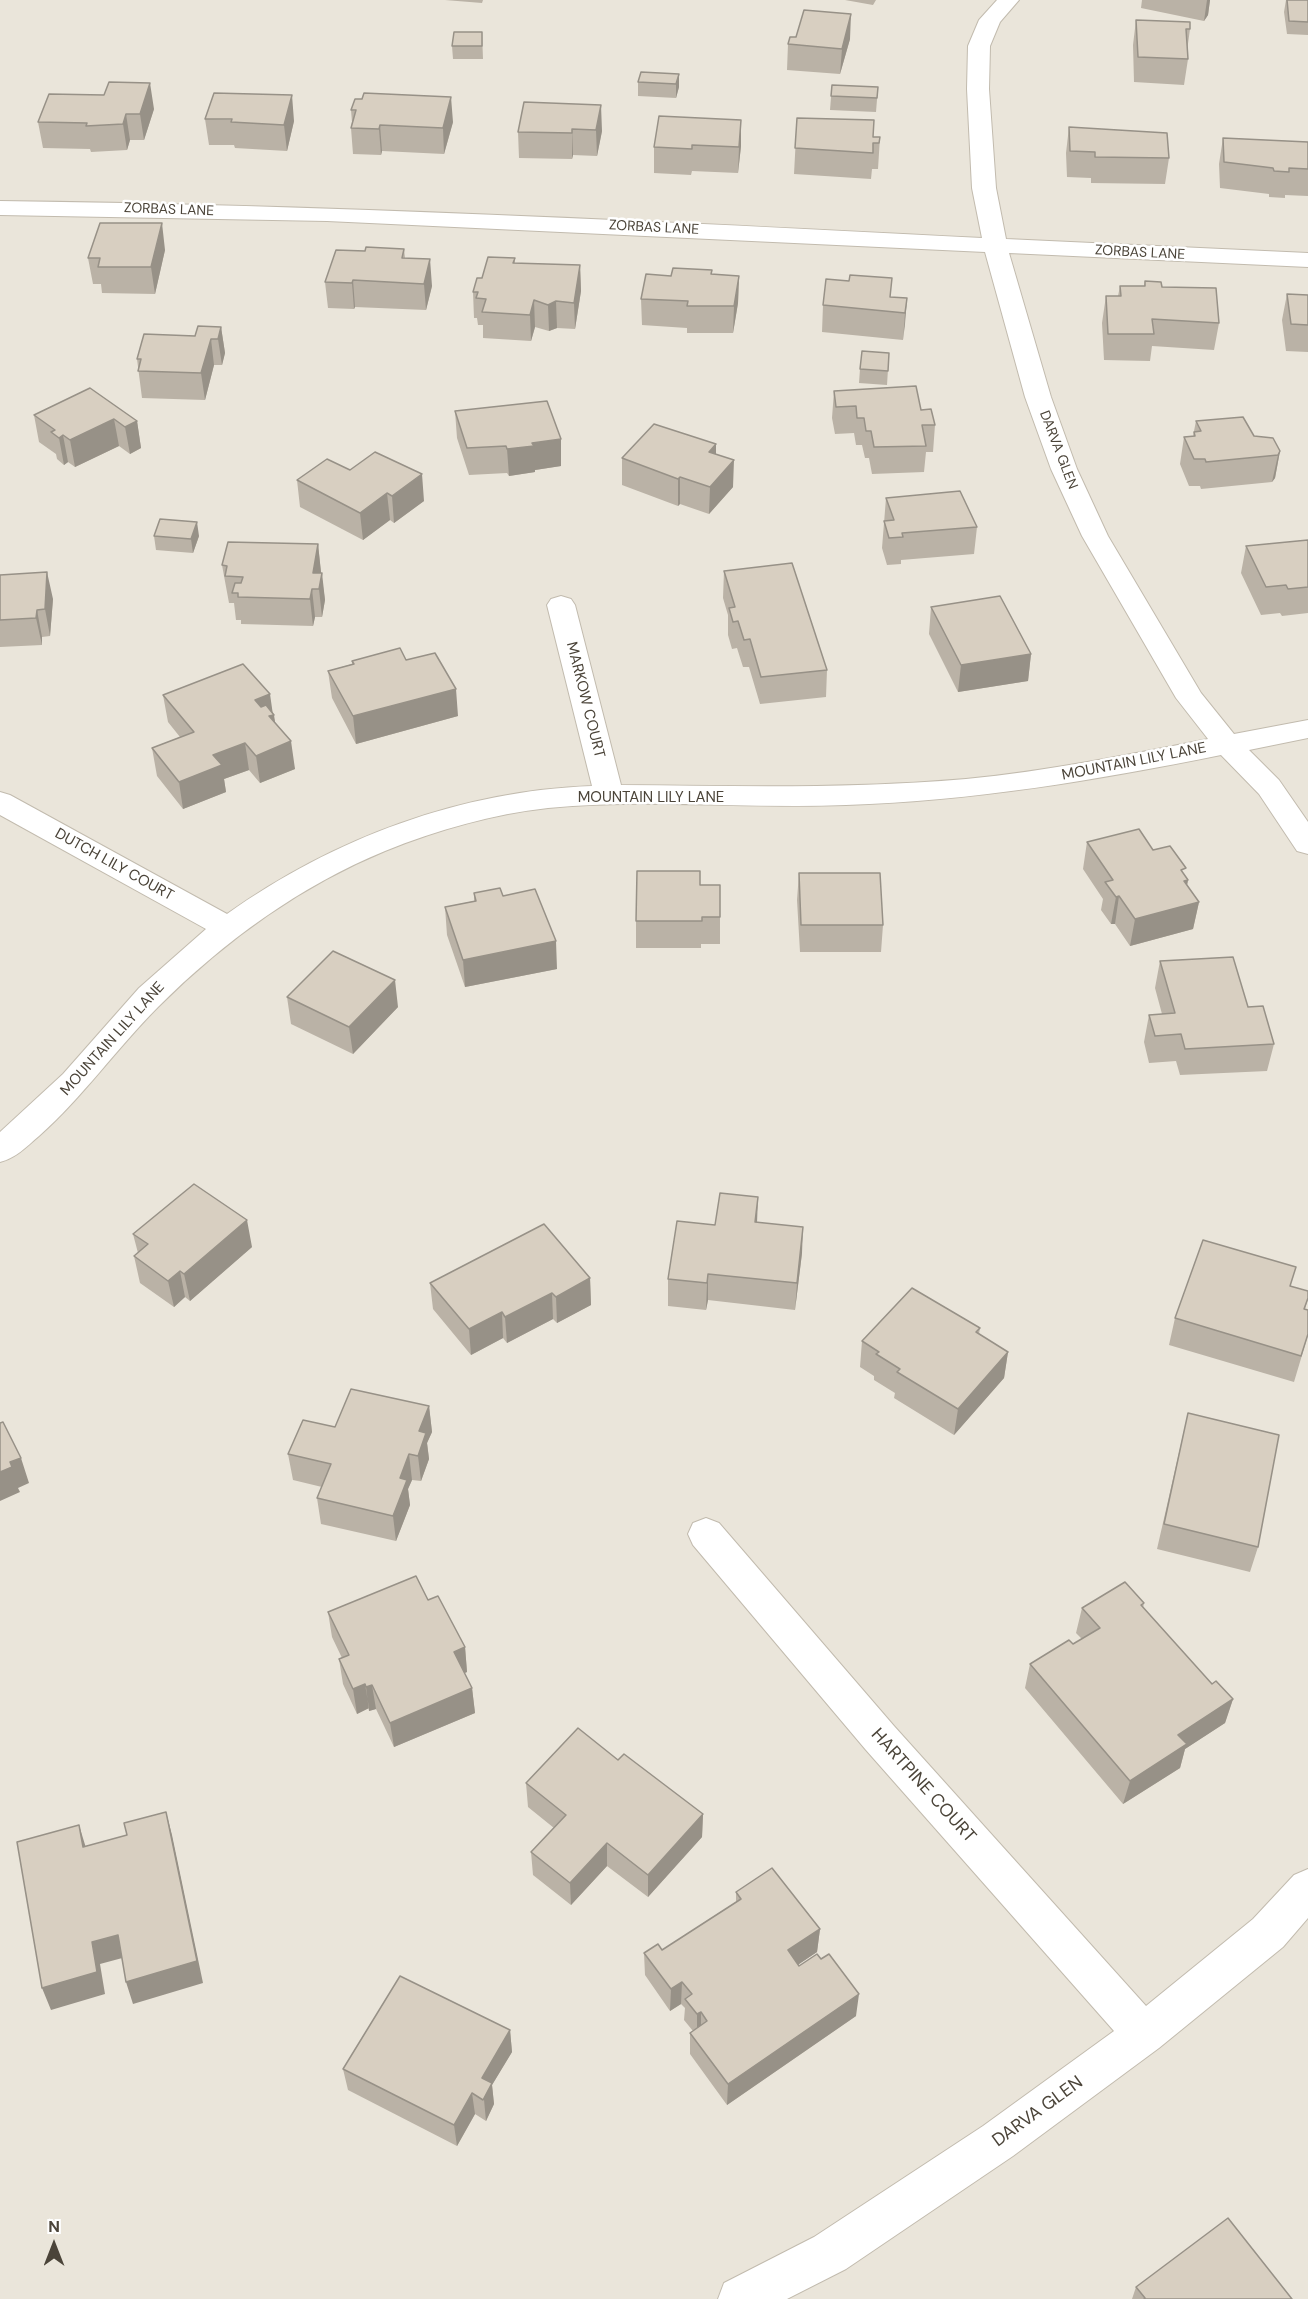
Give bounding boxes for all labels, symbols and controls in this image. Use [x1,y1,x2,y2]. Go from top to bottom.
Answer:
street label: ZORBAS LANE [124,200,214,220]
street label: ZORBAS LANE [609,217,699,239]
street label: ZORBAS LANE [1095,242,1185,264]
street label: DARVA GLEN [1035,408,1081,492]
street label: MARKOW COURT [562,640,608,760]
street label: MOUNTAIN LILY LANE [1060,739,1208,785]
street label: MOUNTAIN LILY LANE [578,789,724,807]
street label: DUTCH LILY COURT [51,825,177,905]
street label: MOUNTAIN LILY LANE [57,978,169,1100]
street label: HARTPINE COURT [866,1724,980,1848]
street label: DARVA GLEN [989,2072,1087,2152]
north arrow [24,2215,84,2275]
text: N [48,2216,60,2237]

